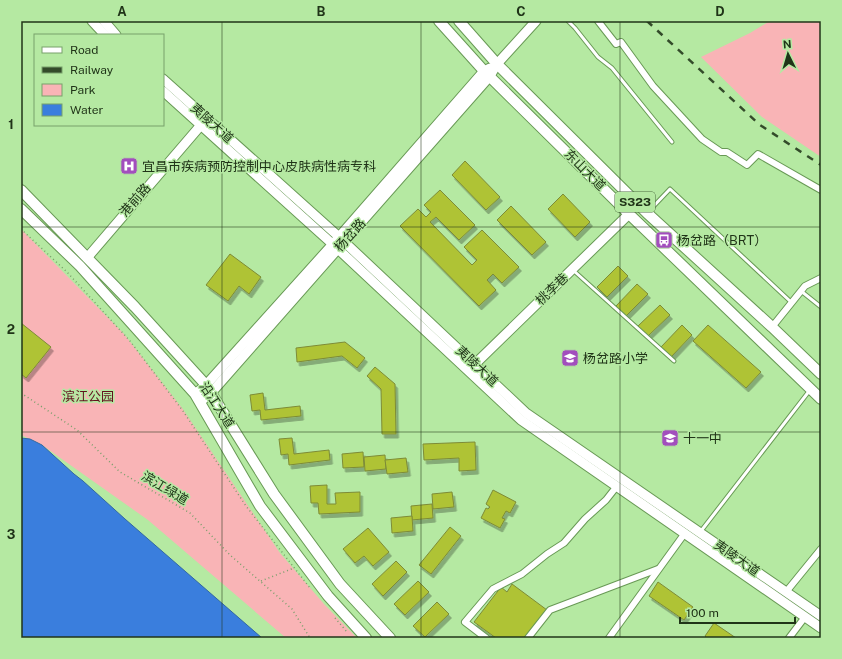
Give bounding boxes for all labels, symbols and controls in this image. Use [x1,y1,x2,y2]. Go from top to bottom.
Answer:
text: A [117,4,127,19]
text: B [317,4,326,19]
text: C [516,4,526,19]
text: D [715,4,725,19]
legend [34,34,164,126]
north arrow [768,34,808,74]
text: N [782,38,792,50]
text: Road [70,43,98,57]
text: Railway [70,63,114,77]
text: Park [70,83,96,97]
street label: 夷陵大道 [188,100,236,146]
text: Water [70,103,104,117]
text: 1 [8,117,14,132]
street label: 东山大道 [561,146,609,194]
hospital icon: 宜昌市疾病预防控制中心皮肤病性病专科 [119,156,139,176]
place label: 宜昌市疾病预防控制中心皮肤病性病专科 [142,159,376,174]
street label: 港前路 [117,180,153,220]
road number: S323 [615,192,655,212]
street label: 杨岔路 [331,215,369,255]
bus stop icon: 杨岔路（BRT） [654,230,674,250]
place label: 杨岔路（BRT） [677,233,767,248]
street label: 桃李巷 [533,270,571,308]
text: 2 [7,322,15,337]
street label: 夷陵大道 [453,343,501,389]
school or university icon: 杨岔路小学 [560,348,580,368]
place label: 杨岔路小学 [583,351,648,366]
street label: 沿江大道 [197,379,237,431]
park label: 滨江公园 [62,389,114,404]
school or university icon: 十一中 [660,428,680,448]
place label: 十一中 [683,431,722,446]
street label: 滨江绿道 [139,468,191,508]
text: 3 [7,527,16,542]
street label: 夷陵大道 [711,537,763,579]
scale bar [680,599,795,625]
text: 100 m [686,606,719,620]

